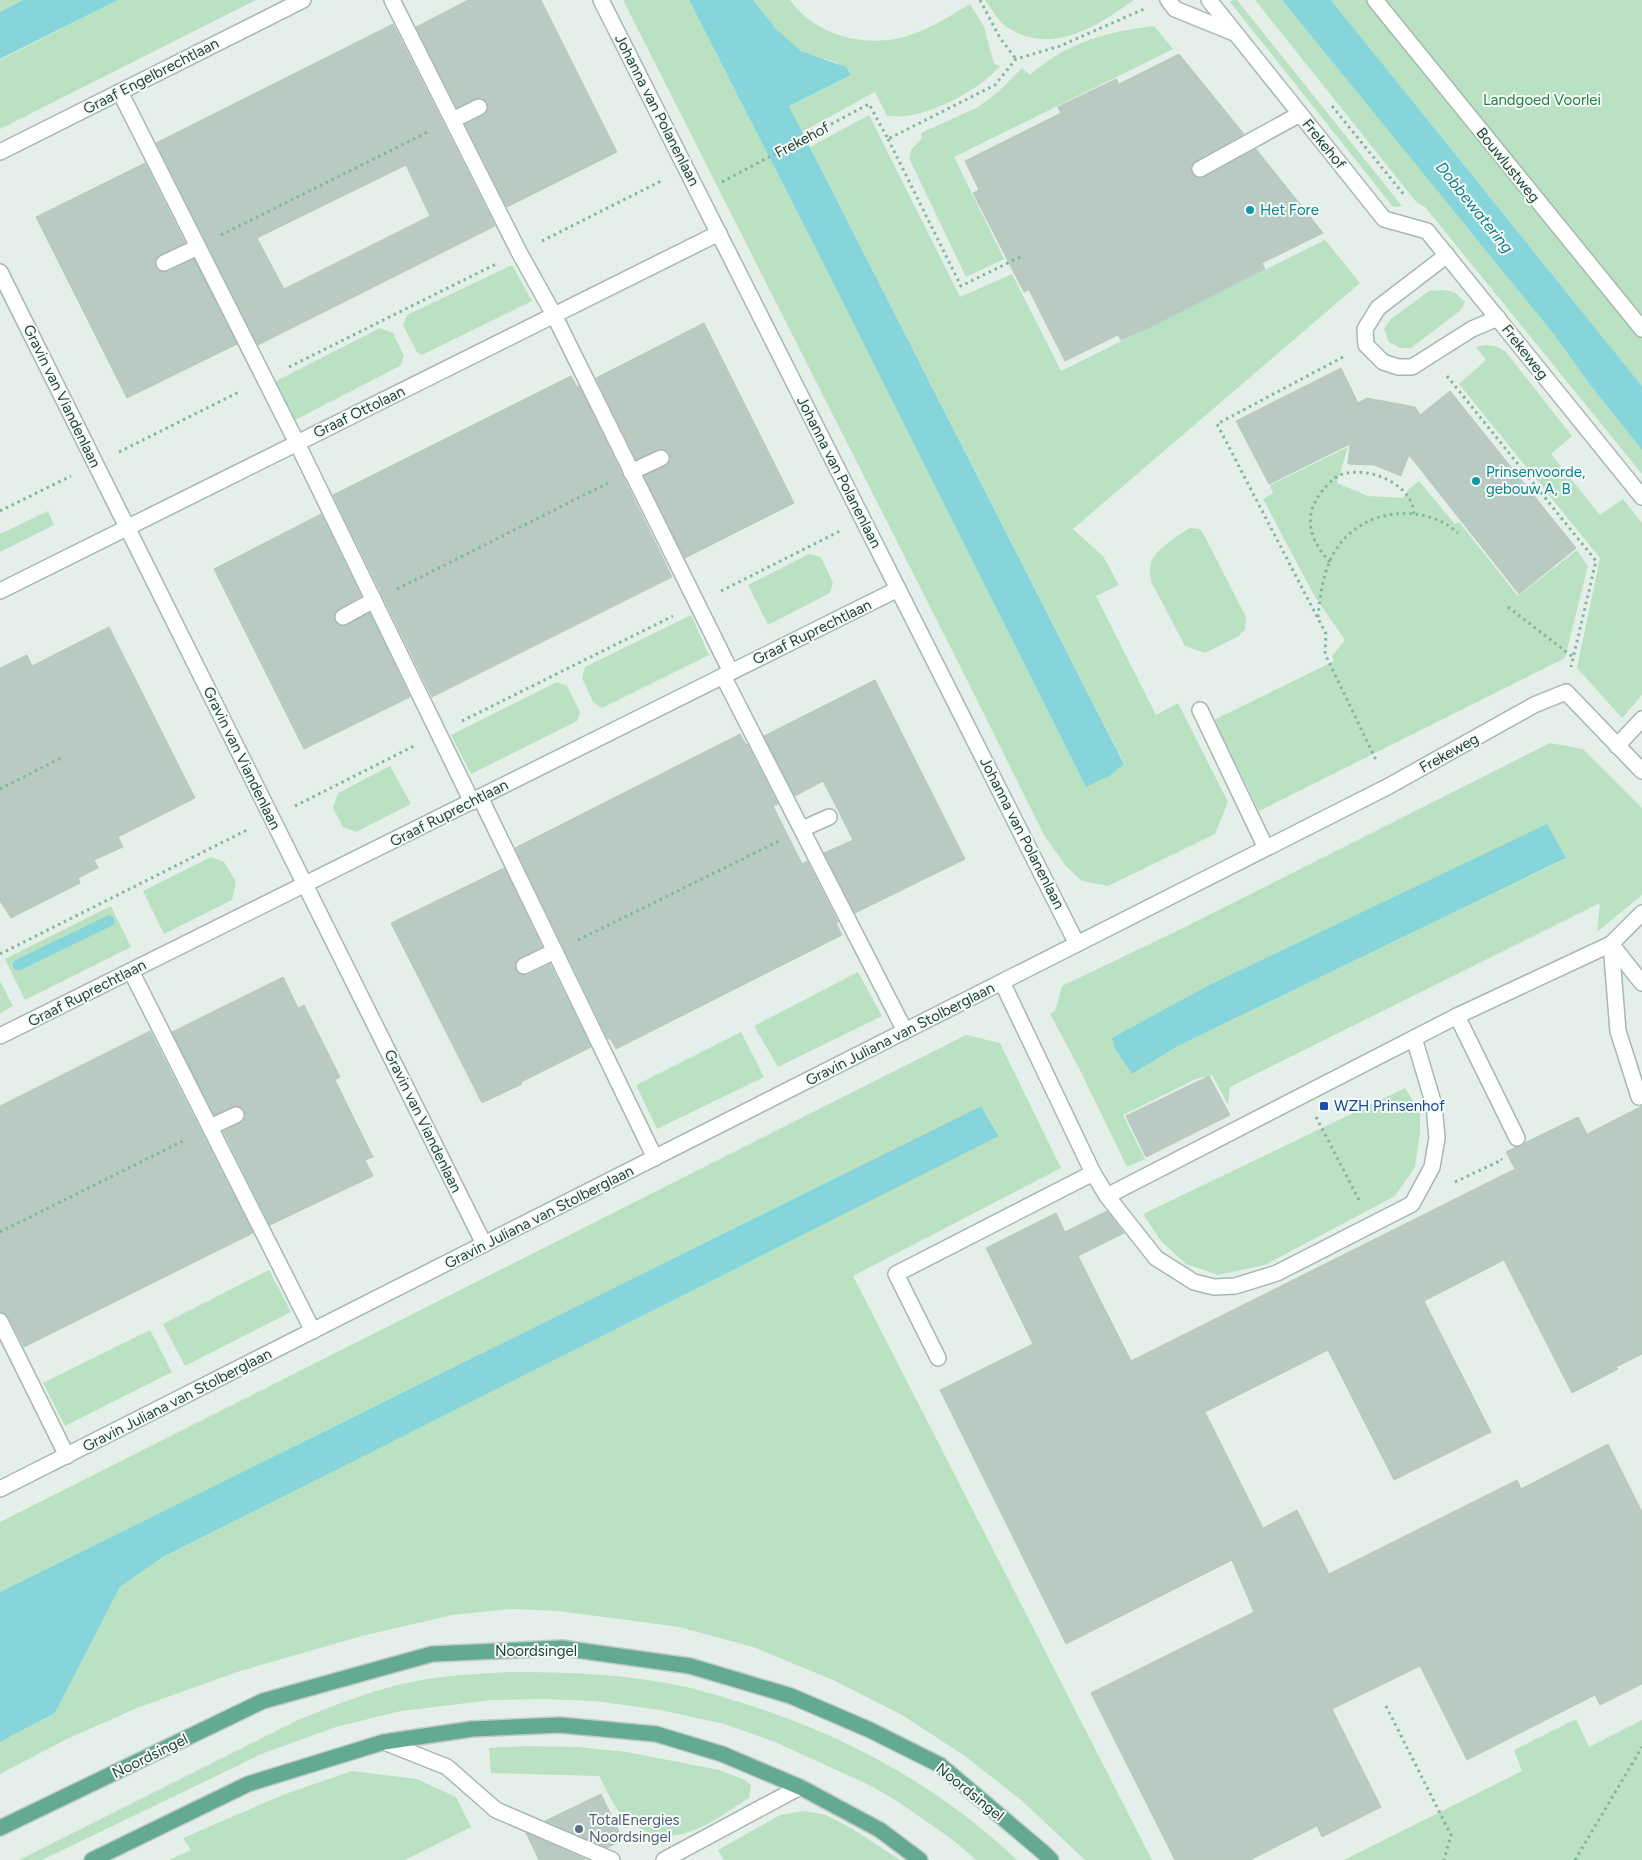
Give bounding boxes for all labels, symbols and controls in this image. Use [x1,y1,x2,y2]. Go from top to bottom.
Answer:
street label: Johanna van Polanenlaan [611,31,703,189]
street label: Graaf Engelbrechtlaan [80,34,222,118]
park label: Landgoed Voorlei [1483,91,1601,109]
street label: Frekehof [1298,115,1350,173]
street label: Frekehof [772,118,833,162]
street label: Bouwlustweg [1472,124,1544,206]
water label: Dobbewatering [1432,158,1517,257]
place label: Het Fore [1260,201,1319,219]
marker: Het Fore [1244,204,1256,216]
street label: Frekeweg [1498,321,1552,383]
street label: Gravin van Viandenlaan [20,322,104,470]
street label: Graaf Ottolaan [310,382,408,442]
street label: Johanna van Polanenlaan [793,393,885,551]
place label: Prinsenvoorde, gebouw A, B [1486,463,1585,498]
marker: Prinsenvoorde, gebouw A, B [1470,475,1482,487]
street label: Graaf Ruprechtlaan [750,595,874,669]
street label: Gravin van Viandenlaan [200,684,284,832]
street label: Frekeweg [1416,729,1482,777]
street label: Johanna van Polanenlaan [976,754,1068,912]
street label: Graaf Ruprechtlaan [387,775,511,851]
street label: Graaf Ruprechtlaan [25,955,149,1031]
street label: Gravin Juliana van Stolberglaan [803,978,997,1090]
street label: Gravin van Viandenlaan [381,1047,465,1195]
place label: WZH Prinsenhof [1334,1097,1445,1115]
marker: WZH Prinsenhof [1318,1100,1330,1112]
street label: Gravin Juliana van Stolberglaan [442,1161,636,1273]
street label: Gravin Juliana van Stolberglaan [80,1344,274,1456]
street label: Noordsingel [495,1642,577,1660]
street label: Noordsingel [109,1730,191,1782]
street label: Noordsingel [932,1759,1008,1825]
place label: TotalEnergies Noordsingel [589,1811,680,1846]
marker: TotalEnergies Noordsingel [573,1823,585,1835]

